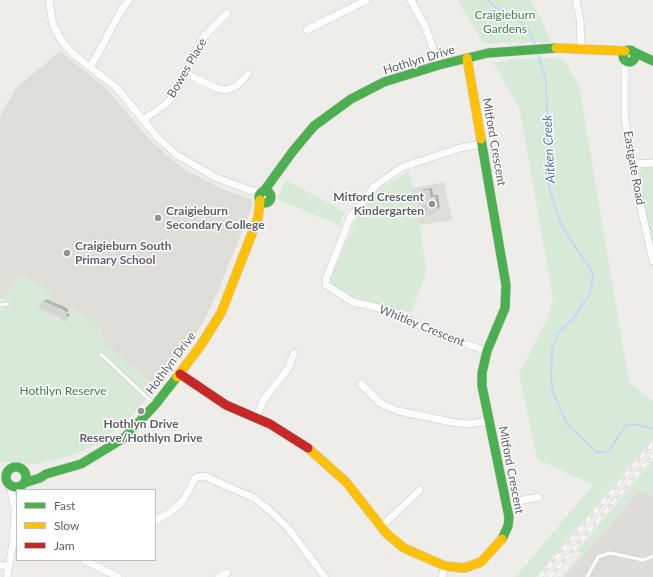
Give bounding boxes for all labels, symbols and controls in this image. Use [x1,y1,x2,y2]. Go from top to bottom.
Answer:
park label: Craigieburn Gardens [474,8,536,36]
street label: Bowes Place [164,36,210,100]
street label: Hothlyn Drive [381,42,457,78]
street label: Mitford Crescent [479,97,509,187]
water label: Aitken Creek [539,114,559,184]
street label: Eastgate Road [620,130,648,206]
place label: Mitford Crescent Kindergarten [333,190,424,218]
marker: Mitford Crescent Kindergarten [427,199,437,209]
place label: Craigieburn Secondary College [166,204,265,232]
marker: Craigieburn Secondary College [153,213,163,223]
place label: Craigieburn South Primary School [75,239,171,267]
marker: Craigieburn South Primary School [62,248,72,258]
street label: Whitley Crescent [377,302,467,350]
street label: Hothlyn Drive [143,329,199,397]
park label: Hothlyn Reserve [19,384,107,398]
marker: Hothlyn Drive Reserve/Hothlyn Drive [136,406,146,416]
place label: Hothlyn Drive Reserve/Hothlyn Drive [79,417,203,445]
street label: Mitford Crescent [495,425,527,515]
legend [16,489,156,561]
text: Fast [54,498,75,513]
text: Slow [54,518,79,533]
text: Jam [54,538,75,553]

